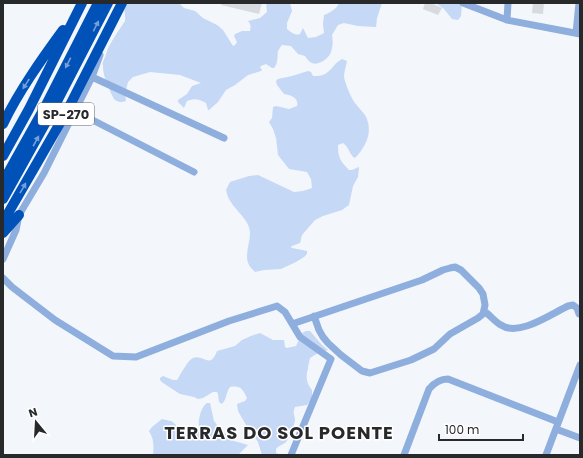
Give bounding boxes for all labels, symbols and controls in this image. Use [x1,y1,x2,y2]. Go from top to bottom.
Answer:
one-way arrow [93,20,99,32]
one-way arrow [65,57,71,69]
one-way arrow [22,79,30,89]
road number: SP-270 [38,103,94,125]
one-way arrow [32,135,39,147]
one-way arrow [19,182,26,194]
north arrow [16,402,56,442]
text: N [26,404,39,421]
scale bar [439,416,523,442]
district label: TERRAS DO SOL POENTE [164,420,394,445]
text: 100 m [445,421,479,438]

